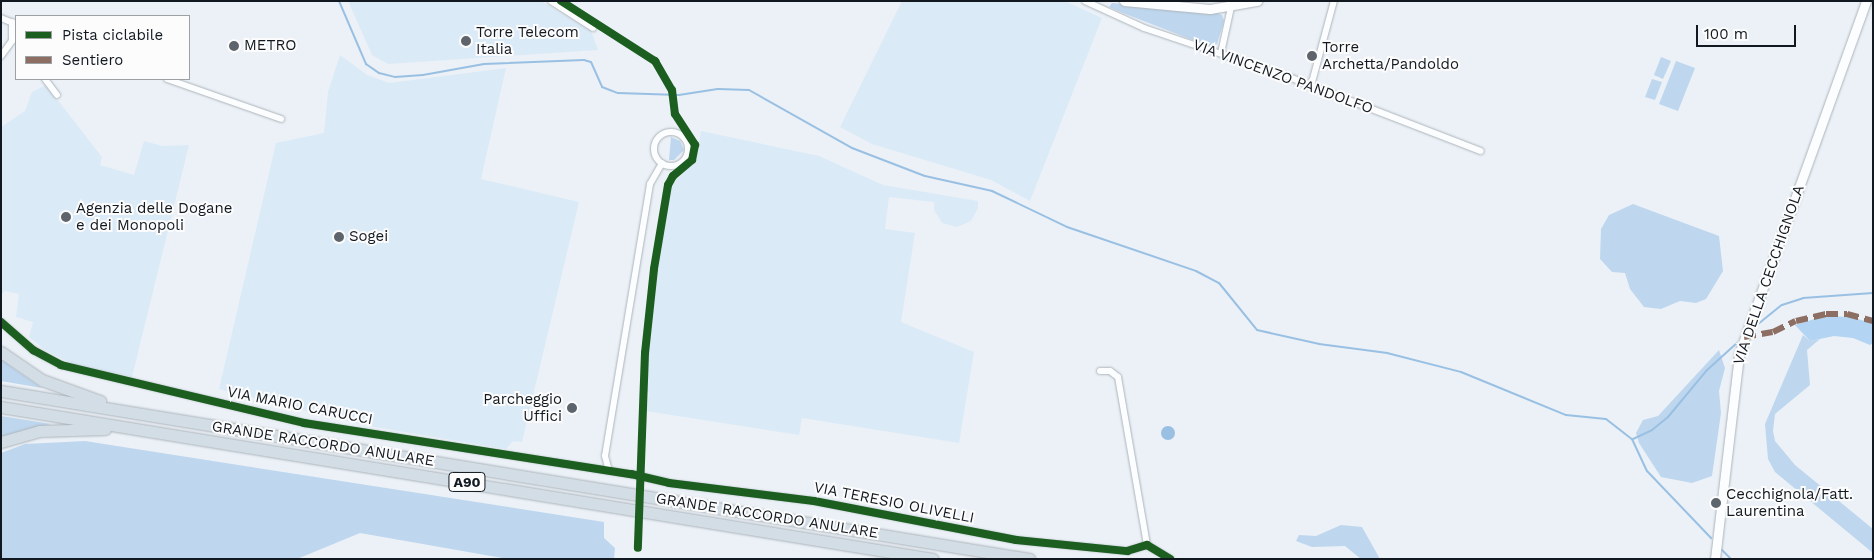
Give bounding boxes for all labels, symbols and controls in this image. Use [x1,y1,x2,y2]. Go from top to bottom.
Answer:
legend [15,15,190,80]
scale bar [1699,15,1799,47]
place label: Torre Telecom Italia [476,23,579,58]
text: 100 m [1704,25,1748,43]
text: Pista ciclabile [62,26,163,44]
marker: Torre Telecom Italia [460,35,472,47]
street label: VIA VINCENZO PANDOLFO [1190,36,1376,118]
place label: METRO [244,37,297,55]
place label: Torre Archetta/Pandoldo [1322,38,1459,73]
marker: METRO [228,40,240,52]
marker: Torre Archetta/Pandoldo [1306,50,1318,62]
text: Sentiero [62,51,123,69]
street label: VIA DELLA CECCHIGNOLA [1730,182,1808,368]
place label: Agenzia delle Dogane e dei Monopoli [76,199,233,234]
marker: Agenzia delle Dogane e dei Monopoli [60,211,72,223]
place label: Sogei [349,228,388,246]
marker: Sogei [333,231,345,243]
street label: VIA MARIO CARUCCI [225,383,375,429]
place label: Parcheggio Uffici [483,390,562,425]
marker: Parcheggio Uffici [566,402,578,414]
street label: GRANDE RACCORDO ANULARE [210,417,436,471]
road number: A90 [448,471,486,494]
street label: VIA TERESIO OLIVELLI [812,479,976,527]
place label: Cecchignola/Fatt. Laurentina [1726,485,1853,520]
street label: GRANDE RACCORDO ANULARE [654,489,880,543]
marker: Cecchignola/Fatt. Laurentina [1710,497,1722,509]

